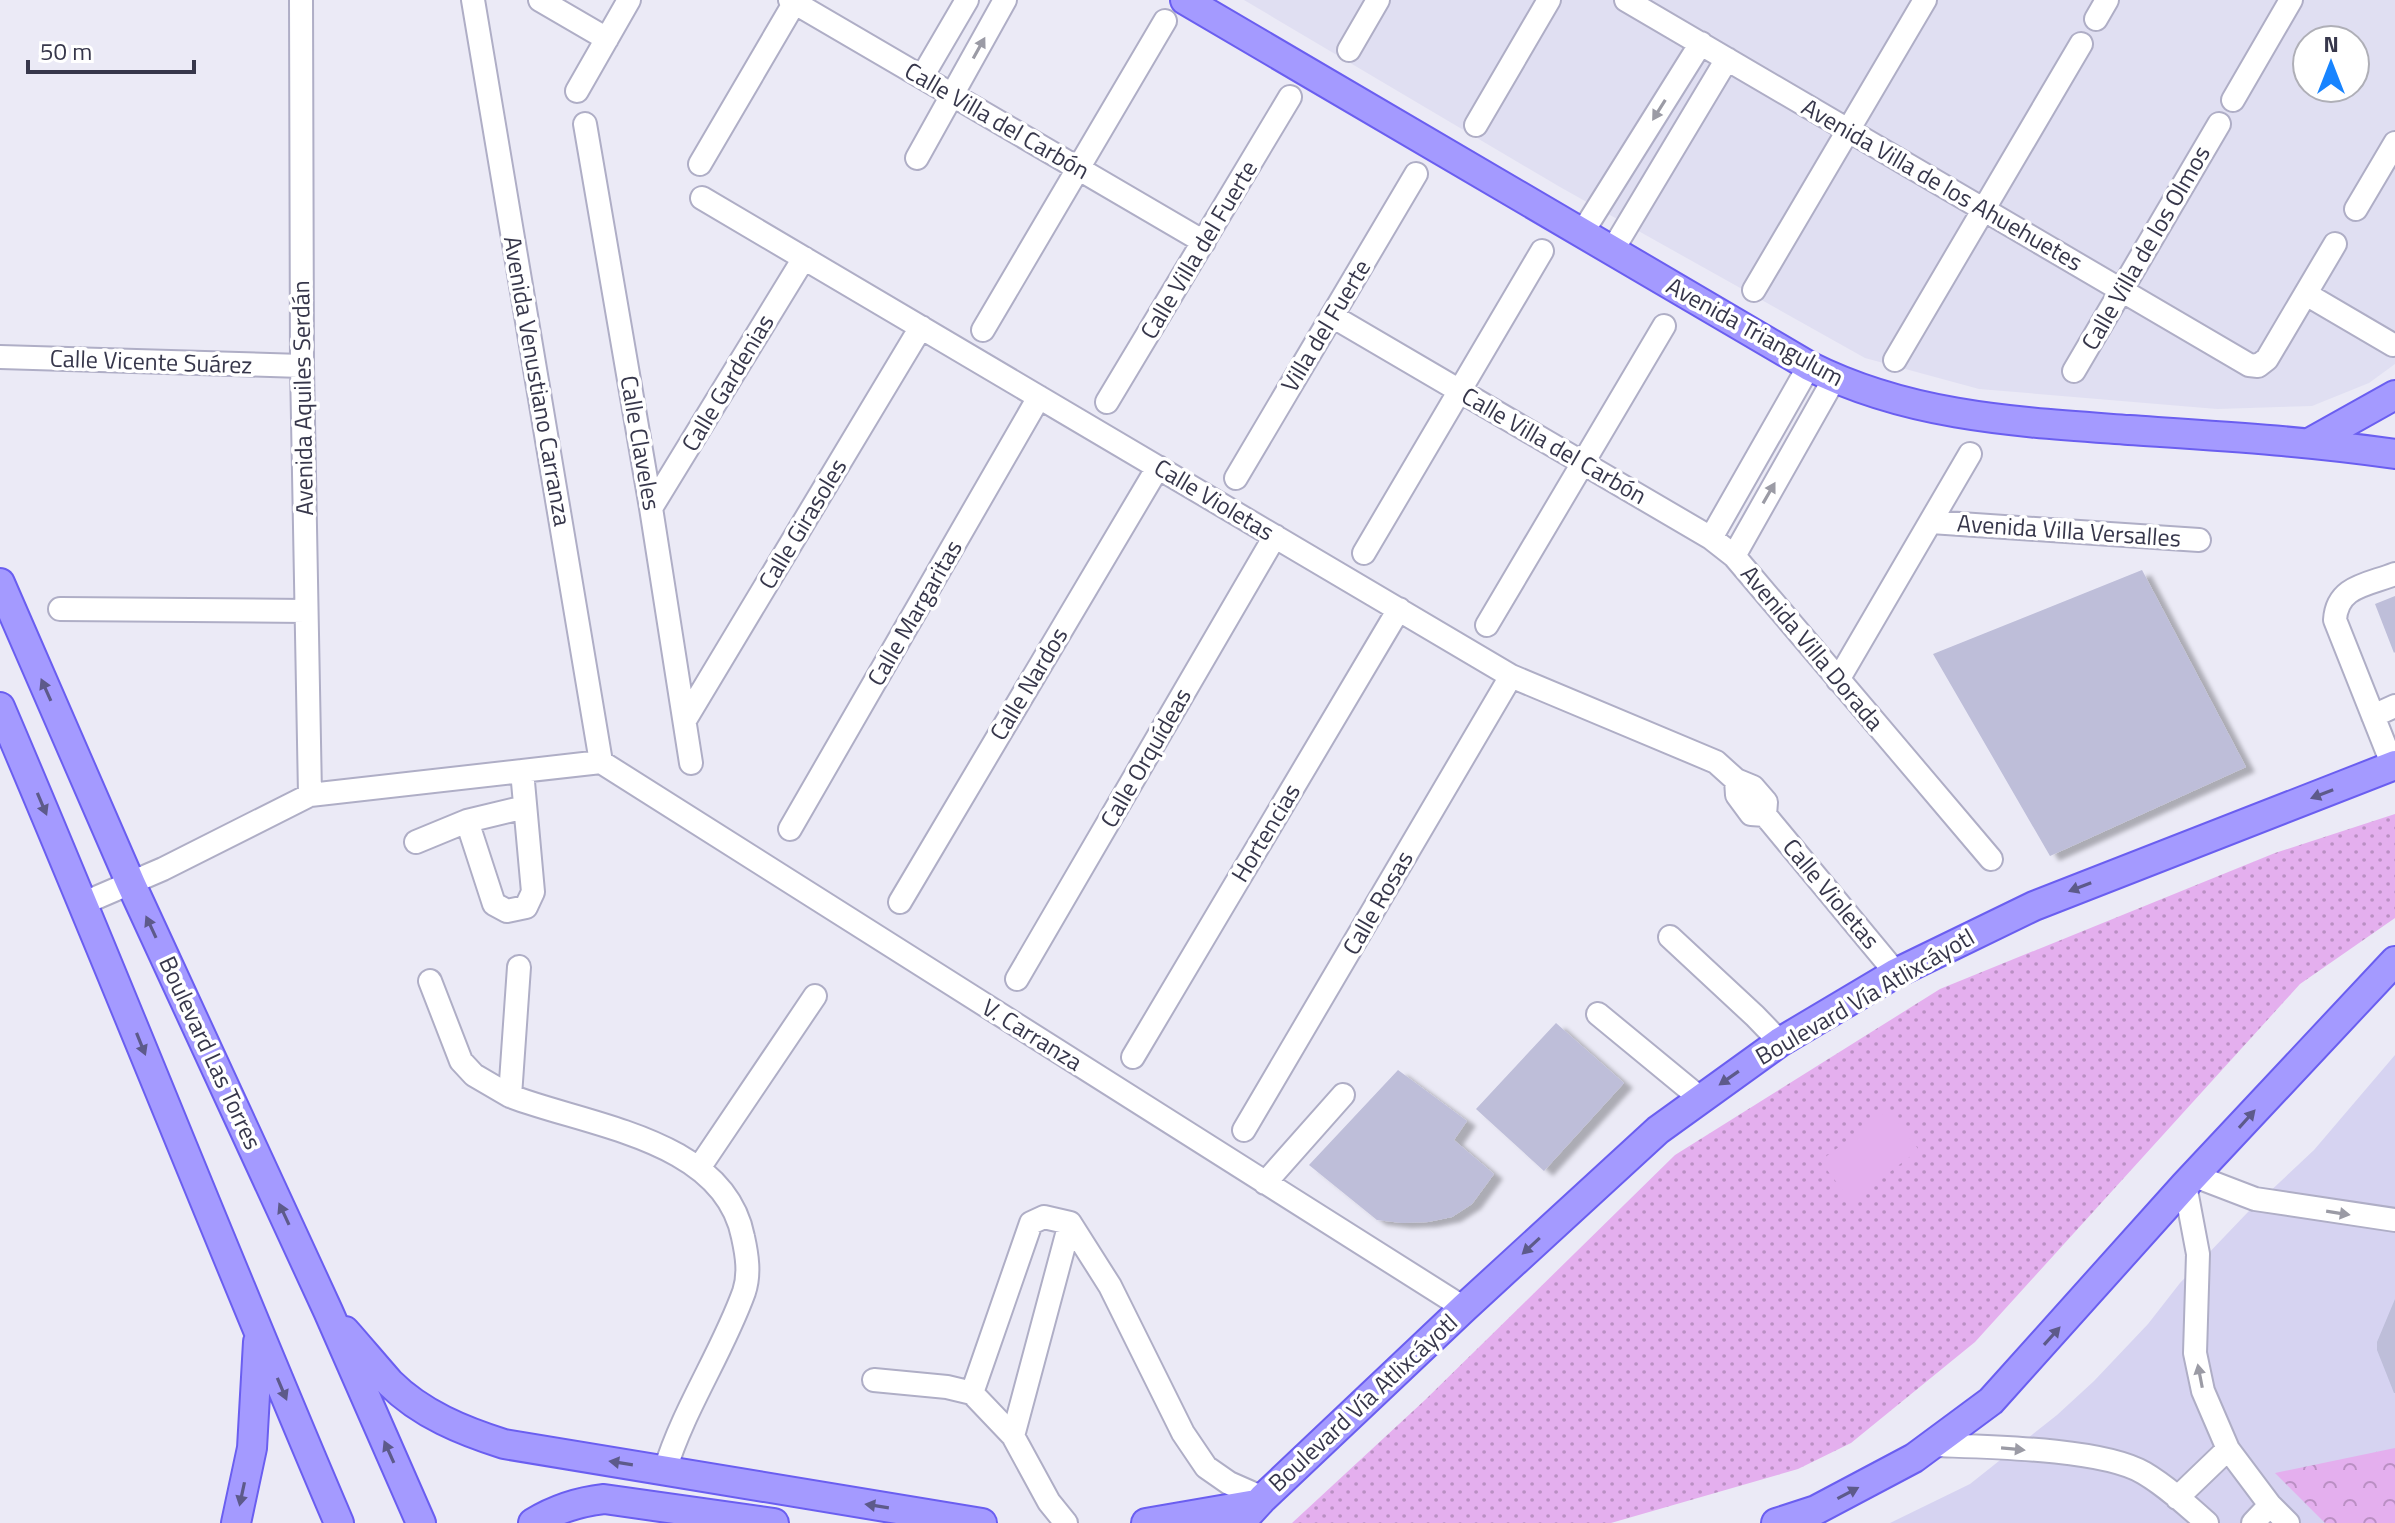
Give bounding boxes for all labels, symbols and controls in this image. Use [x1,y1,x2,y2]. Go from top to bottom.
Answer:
scale bar [28,24,194,74]
north arrow [2291,24,2371,104]
text: N [2323,27,2339,61]
text: 50 m [40,33,92,69]
one-way arrow [972,36,986,59]
street label: Calle Villa del Carbón [898,52,1097,188]
street label: Avenida Villa de los Ahuehuetes [1795,89,2090,280]
one-way arrow [1652,99,1667,120]
street label: Calle Villa de los Olmos [2072,138,2219,357]
street label: Calle Villa del Fuerte [1131,153,1266,346]
street label: Avenida Venustiano Carranza [495,233,581,529]
street label: Villa del Fuerte [1271,252,1379,399]
street label: Avenida Triangulum [1660,267,1851,395]
street label: Avenida Aquiles Serdán [282,280,322,516]
street label: Calle Gardenias [672,307,782,458]
street label: Calle Vicente Suárez [49,339,253,383]
street label: Calle Claveles [611,373,671,513]
street label: Calle Villa del Carbón [1455,377,1654,513]
street label: Calle Violetas [1148,449,1282,549]
street label: Calle Girasoles [749,451,855,596]
one-way arrow [1762,482,1776,505]
street label: Avenida Villa Versalles [1956,504,2182,556]
street label: Calle Margaritas [858,533,971,692]
street label: Avenida Villa Dorada [1733,557,1893,738]
street label: Calle Nardos [980,620,1076,747]
one-way arrow [39,678,52,701]
street label: Calle Orquídeas [1091,681,1200,834]
street label: Hortencias [1222,776,1309,889]
one-way arrow [2310,788,2334,801]
one-way arrow [35,792,48,816]
street label: Calle Violetas [1775,830,1889,957]
street label: Calle Rosas [1333,844,1422,961]
one-way arrow [2068,881,2092,894]
one-way arrow [144,916,158,939]
street label: Boulevard Vía Atlixcáyotl [1748,919,1981,1074]
street label: Boulevard Las Torres [150,950,272,1155]
street label: V. Carranza [975,989,1090,1079]
one-way arrow [135,1032,148,1056]
one-way arrow [1718,1070,1739,1085]
one-way arrow [2238,1109,2256,1128]
one-way arrow [277,1202,291,1226]
one-way arrow [2326,1207,2351,1220]
one-way arrow [1522,1236,1541,1254]
street label: Boulevard Vía Atlixcáyotl [1260,1305,1465,1500]
one-way arrow [2042,1326,2060,1345]
one-way arrow [2193,1363,2206,1388]
one-way arrow [275,1377,288,1400]
one-way arrow [383,1440,396,1463]
one-way arrow [2001,1443,2026,1456]
one-way arrow [608,1456,633,1469]
one-way arrow [235,1481,248,1506]
one-way arrow [1836,1487,1859,1500]
one-way arrow [865,1499,890,1511]

